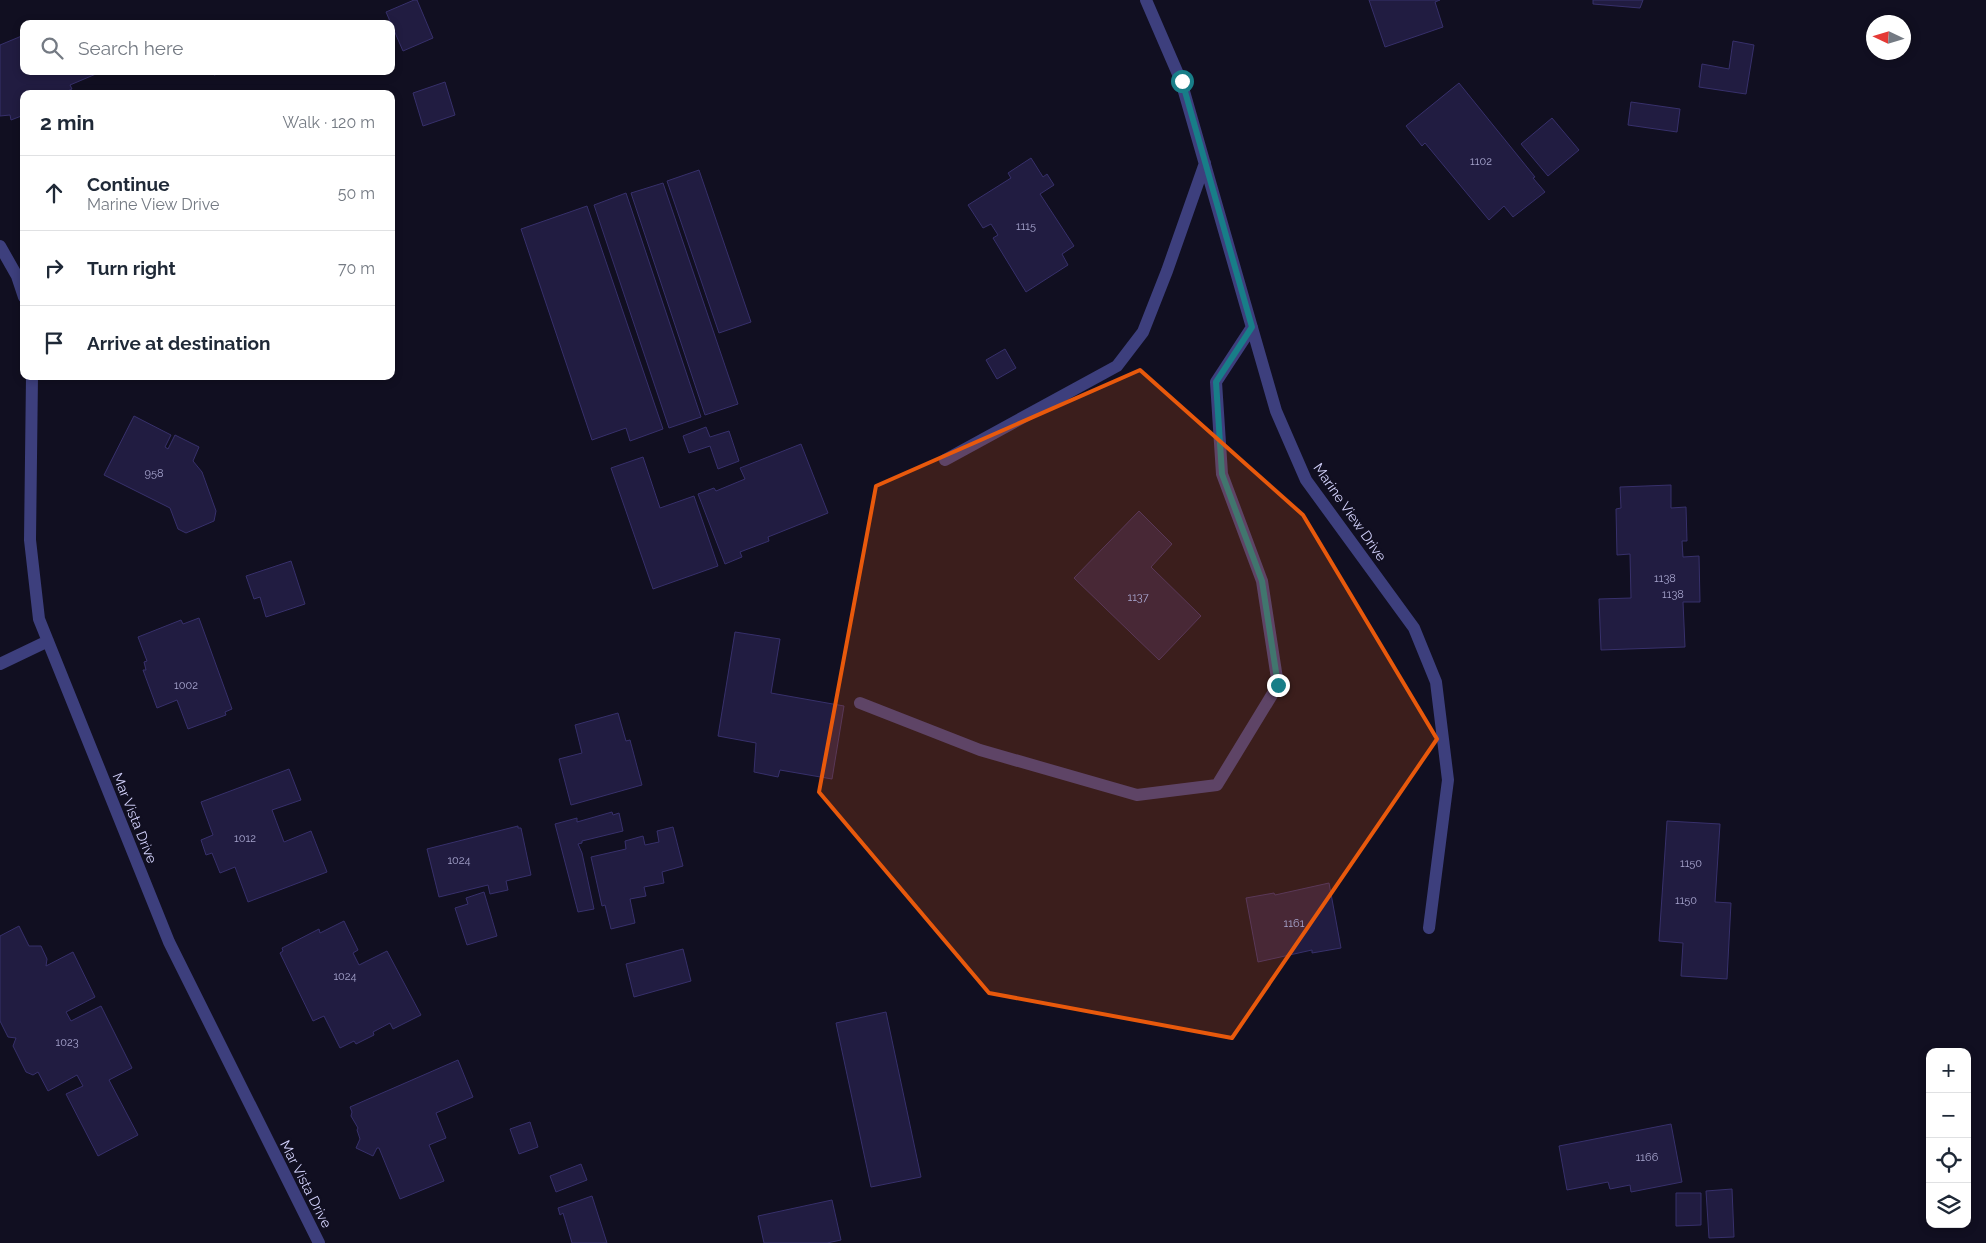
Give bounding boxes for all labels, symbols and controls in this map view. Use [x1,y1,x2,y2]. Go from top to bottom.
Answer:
north arrow [1866,15,1911,60]
search box [20,20,395,75]
icon: search [38,34,66,62]
text: Search here [78,37,184,59]
route start [1171,70,1194,93]
text: 2 min [40,110,94,135]
text: Walk · 120 m [283,113,375,132]
house number: 1102 [1470,155,1492,168]
text: Continue [87,173,170,195]
icon: ahead [40,179,68,207]
text: 50 m [338,184,375,203]
text: Marine View Drive [87,195,219,214]
house number: 1115 [1016,220,1036,233]
icon: right [40,254,68,282]
text: Turn right [87,257,176,279]
text: 70 m [338,259,375,278]
icon: arrive [40,329,68,357]
text: Arrive at destination [87,332,271,354]
street label: Marine View Drive [1310,460,1390,564]
house number: 958 [145,467,163,480]
house number: 1138 [1654,572,1676,585]
house number: 1138 [1662,588,1684,601]
house number: 1137 [1127,591,1149,604]
route end [1267,674,1290,697]
house number: 1002 [174,679,198,692]
street label: Mar Vista Drive [110,770,160,866]
house number: 1012 [234,832,256,845]
house number: 1024 [447,854,471,867]
house number: 1150 [1680,857,1702,870]
house number: 1150 [1675,894,1697,907]
house number: 1161 [1284,917,1305,930]
house number: 1024 [333,970,357,983]
house number: 1023 [55,1036,79,1049]
map controls [1926,1048,1971,1228]
button: + [1926,1048,1971,1093]
button: − [1926,1093,1971,1138]
street label: Mar Vista Drive [277,1138,335,1230]
button: locate [1926,1138,1971,1183]
house number: 1166 [1636,1151,1659,1164]
button: layers [1926,1183,1971,1228]

